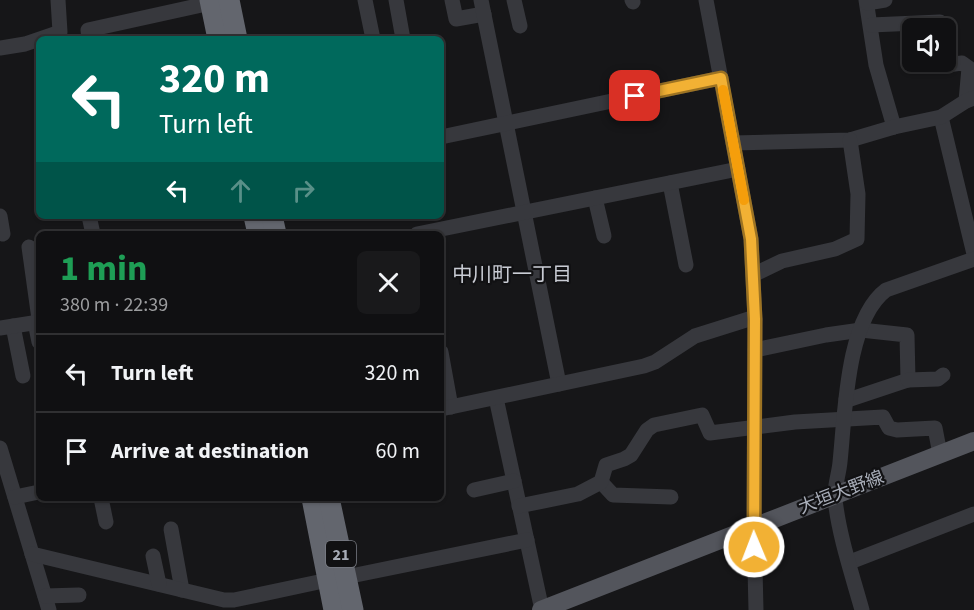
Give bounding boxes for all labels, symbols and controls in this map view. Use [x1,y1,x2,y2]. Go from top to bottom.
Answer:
map controls [902,18,956,72]
button: sound [902,18,956,72]
text: 320 m [159,49,270,109]
icon: left [60,60,138,138]
pin [609,70,660,121]
icon: arrive [618,79,651,112]
text: Turn left [159,105,253,144]
icon: left [161,174,194,207]
icon: ahead [224,174,257,207]
icon: right [287,174,320,207]
text: 1 min [60,243,148,294]
button: close [357,251,420,314]
district label: 中川町一丁目 [452,261,572,289]
text: 380 m · 22:39 [60,291,168,319]
icon: left [60,357,93,390]
text: Turn left [111,357,193,389]
text: 320 m [365,357,420,389]
icon: arrive [60,435,93,468]
text: Arrive at destination [111,435,309,467]
text: 60 m [375,435,420,467]
street label: 大垣大野線 [795,465,888,520]
position arrow [722,515,786,579]
road number: 21 [326,541,356,567]

